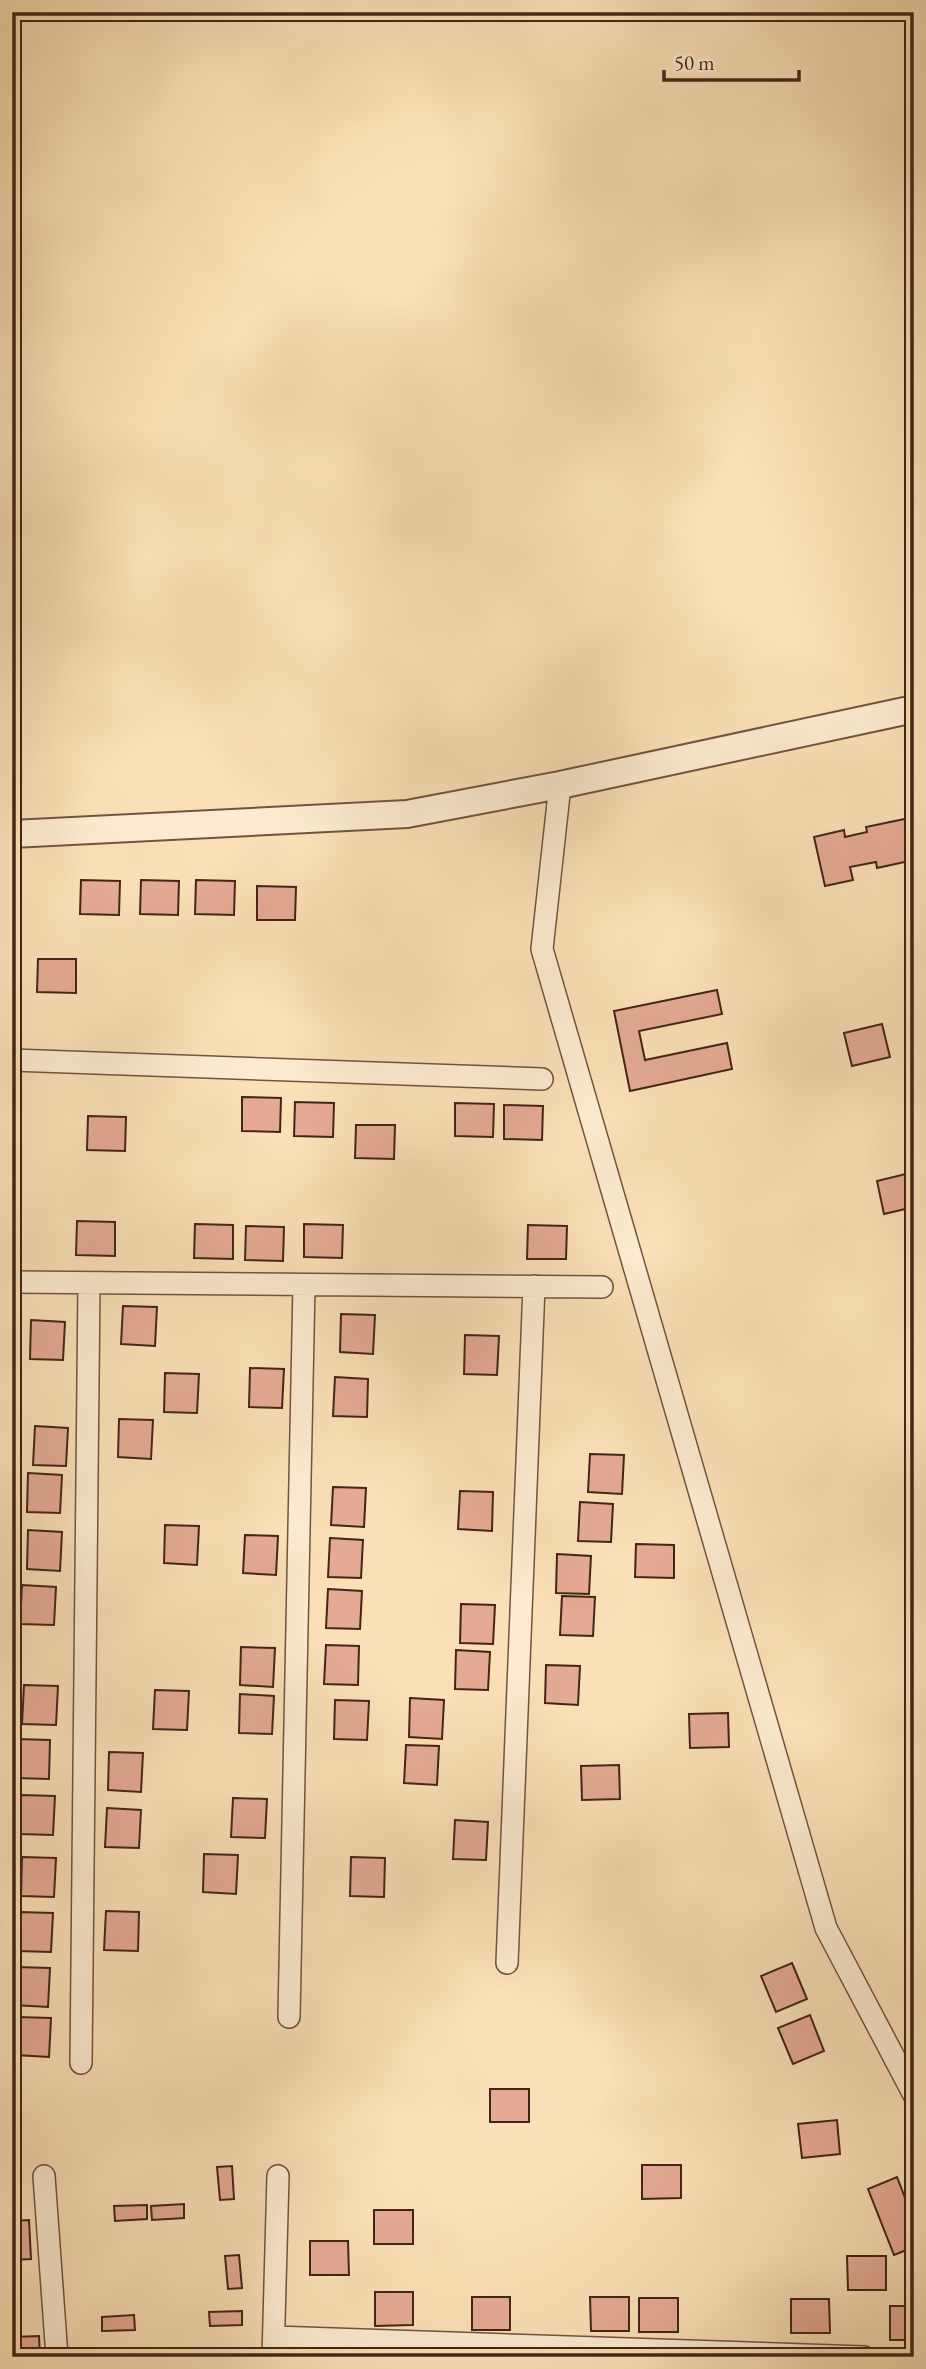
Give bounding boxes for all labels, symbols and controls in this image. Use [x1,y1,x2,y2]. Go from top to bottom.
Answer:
scale bar [664,38,798,82]
text: 50 m [674,49,715,76]

